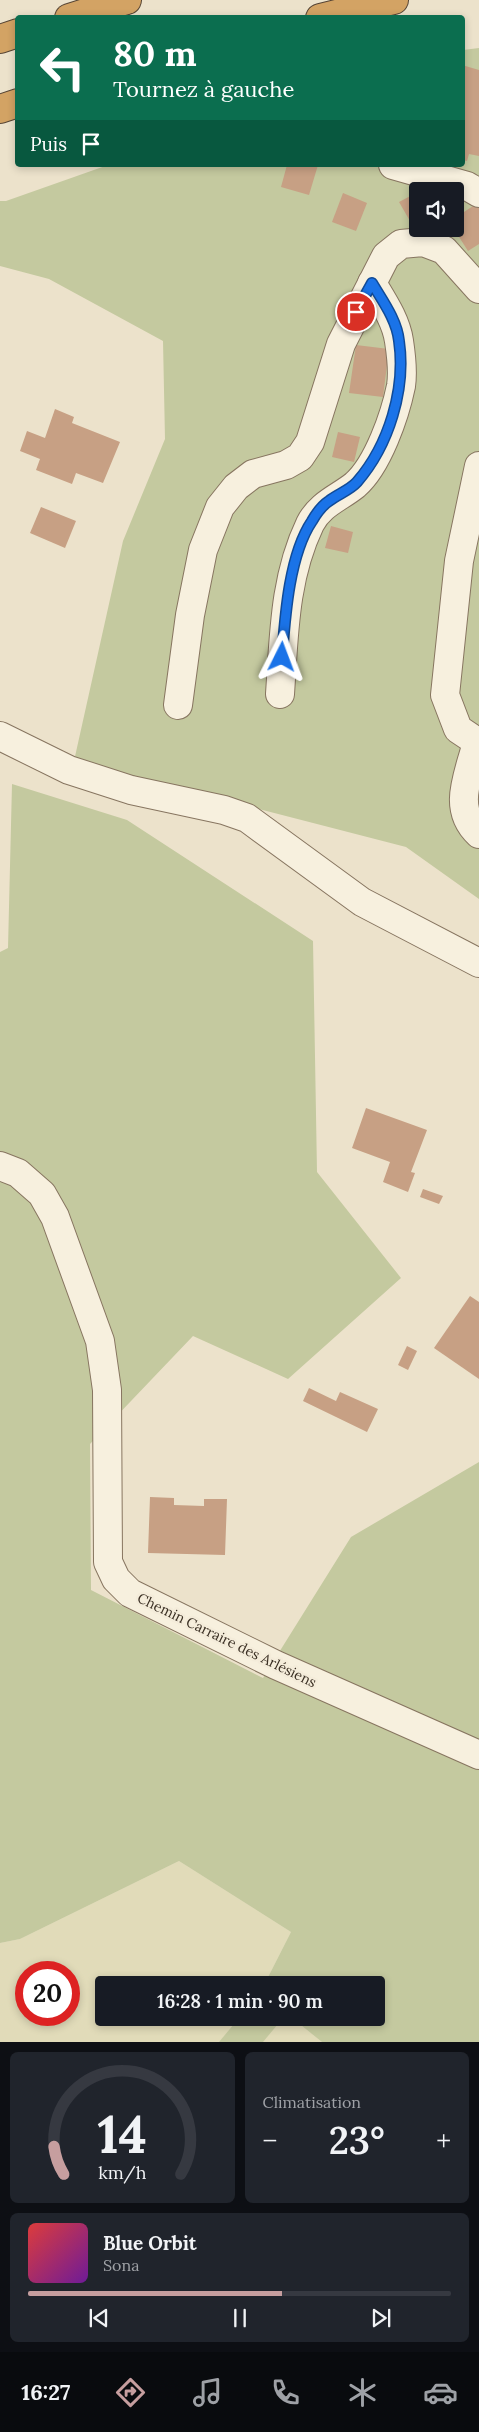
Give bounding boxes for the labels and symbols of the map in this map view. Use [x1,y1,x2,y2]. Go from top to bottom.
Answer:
pin [335,291,377,333]
position arrow [255,630,307,682]
street label: Chemin Carraire des Arlésiens [134,1589,320,1691]
speed limit sign: 20 [15,1961,80,2026]

